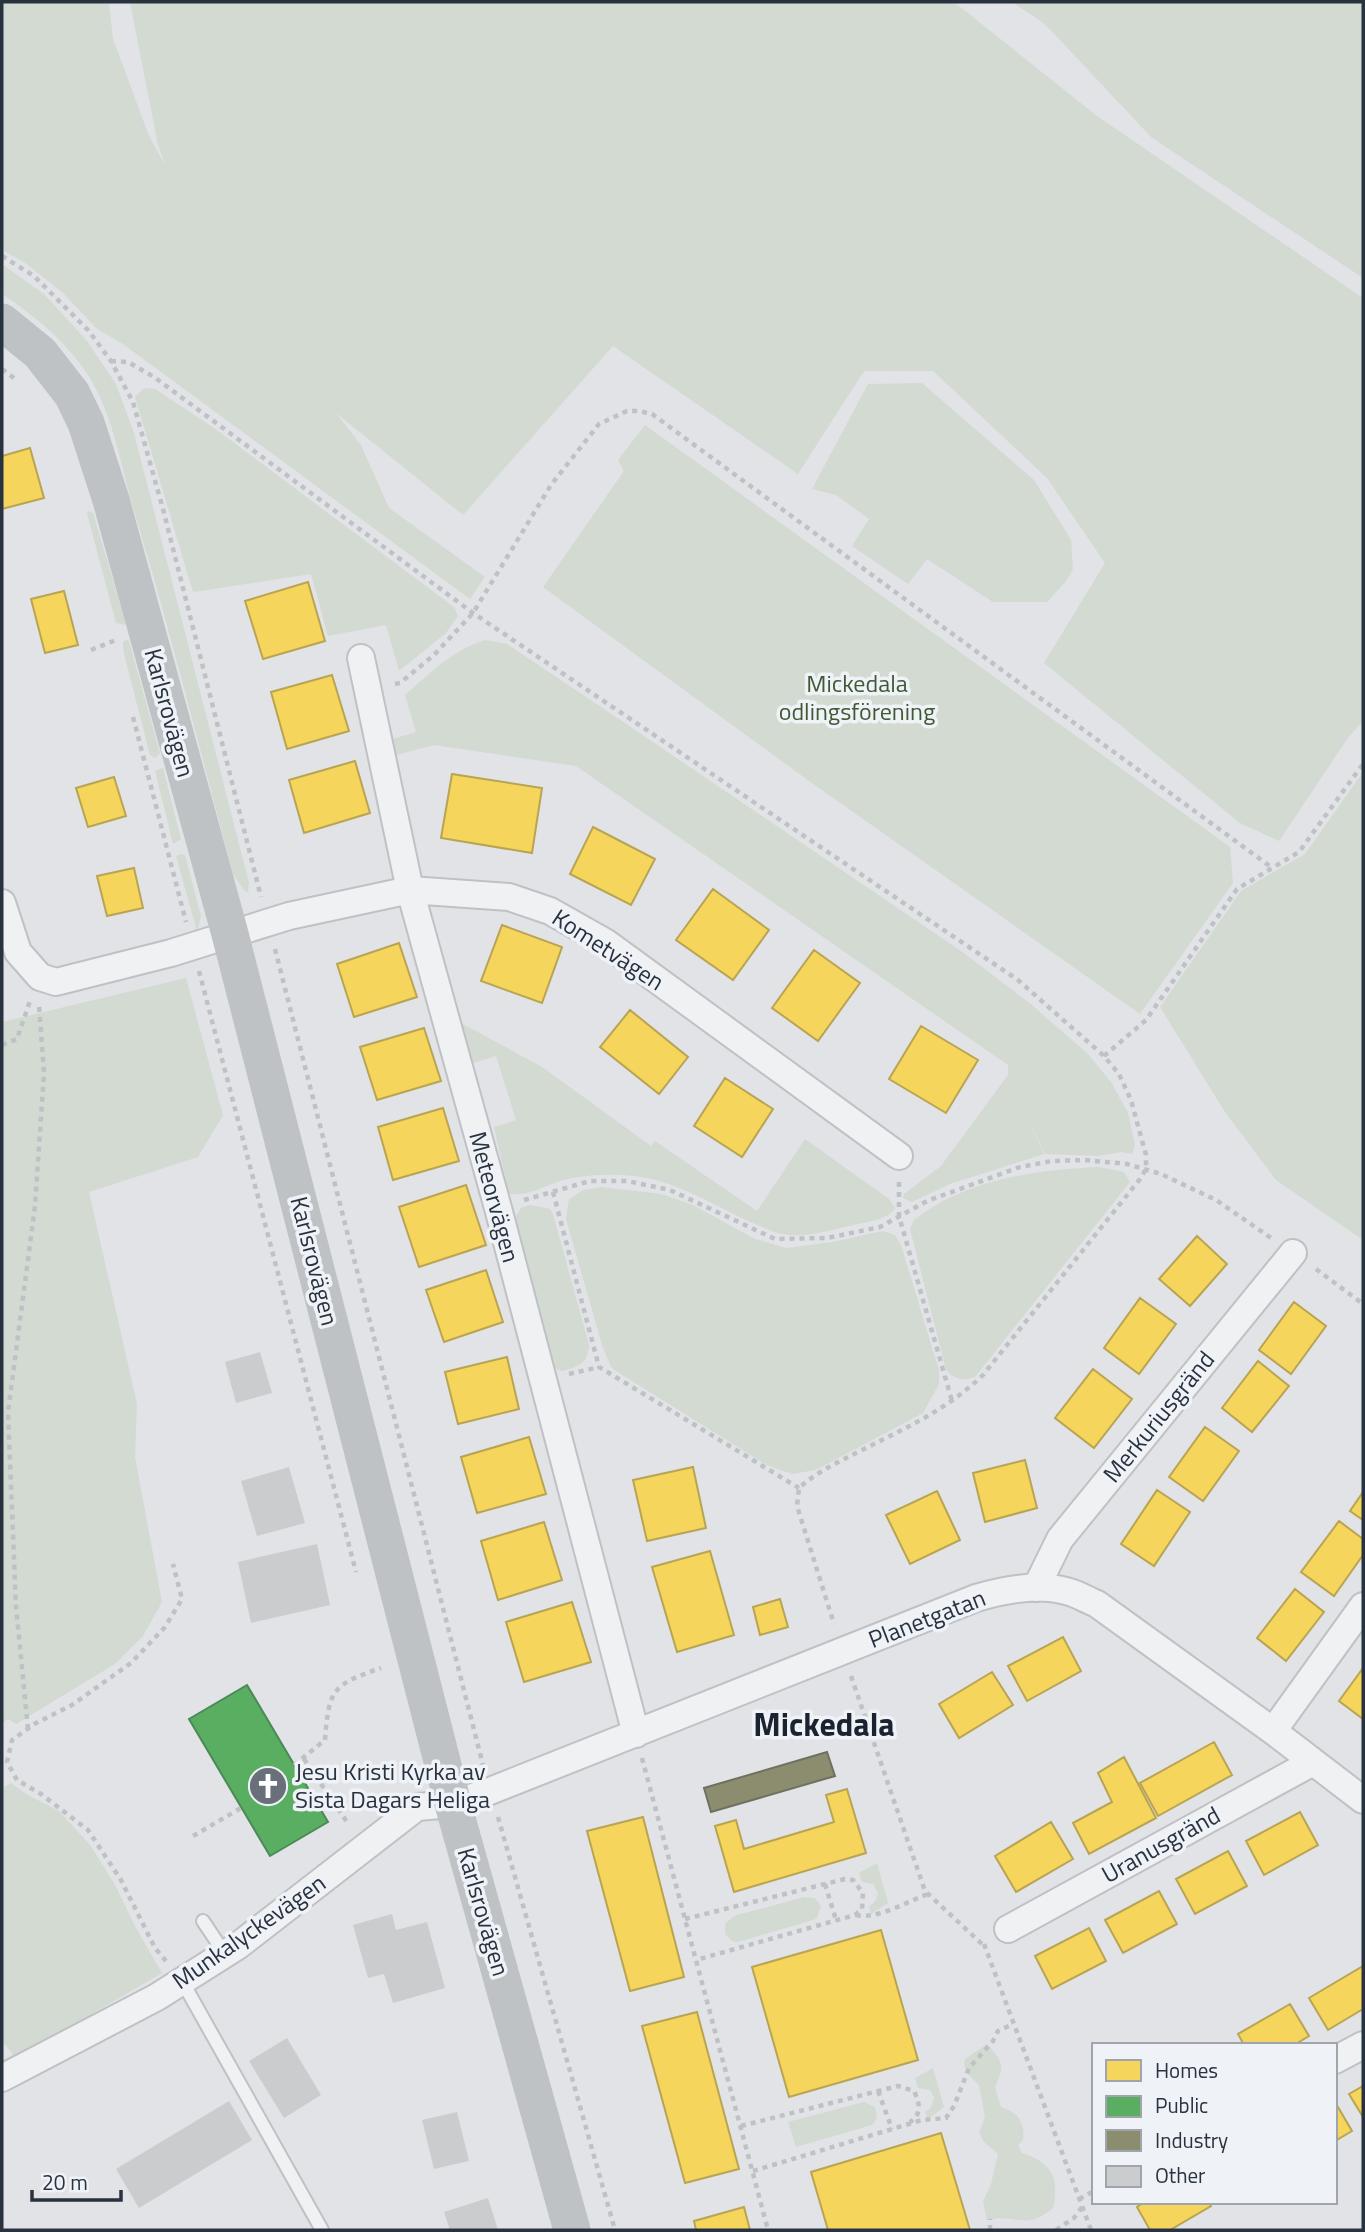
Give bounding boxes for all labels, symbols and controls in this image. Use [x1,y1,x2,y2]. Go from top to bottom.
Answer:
street label: Karlsrovägen [136,644,204,781]
park label: Mickedala odlingsförening [779,665,935,729]
street label: Kometvägen [545,899,672,999]
street label: Meteorvägen [460,1127,530,1266]
street label: Karlsrovägen [282,1192,348,1329]
street label: Merkuriusgränd [1094,1343,1223,1490]
street label: Planetgatan [863,1579,990,1657]
district label: Mickedala [753,1700,895,1748]
place label: Jesu Kristi Kyrka av Sista Dagars Heliga [295,1753,490,1817]
church icon: Jesu Kristi Kyrka av Sista Dagars Heliga [247,1765,289,1807]
street label: Uranusgränd [1095,1797,1226,1892]
street label: Karlsrovägen [448,1843,519,1980]
street label: Munkalyckevägen [164,1865,333,1998]
legend [1092,2043,1337,2204]
text: Homes [1155,2054,1218,2086]
text: Public [1155,2089,1208,2121]
text: Industry [1155,2124,1228,2156]
scale bar [32,2158,121,2202]
text: Other [1155,2159,1205,2191]
text: 20 m [42,2166,88,2198]

